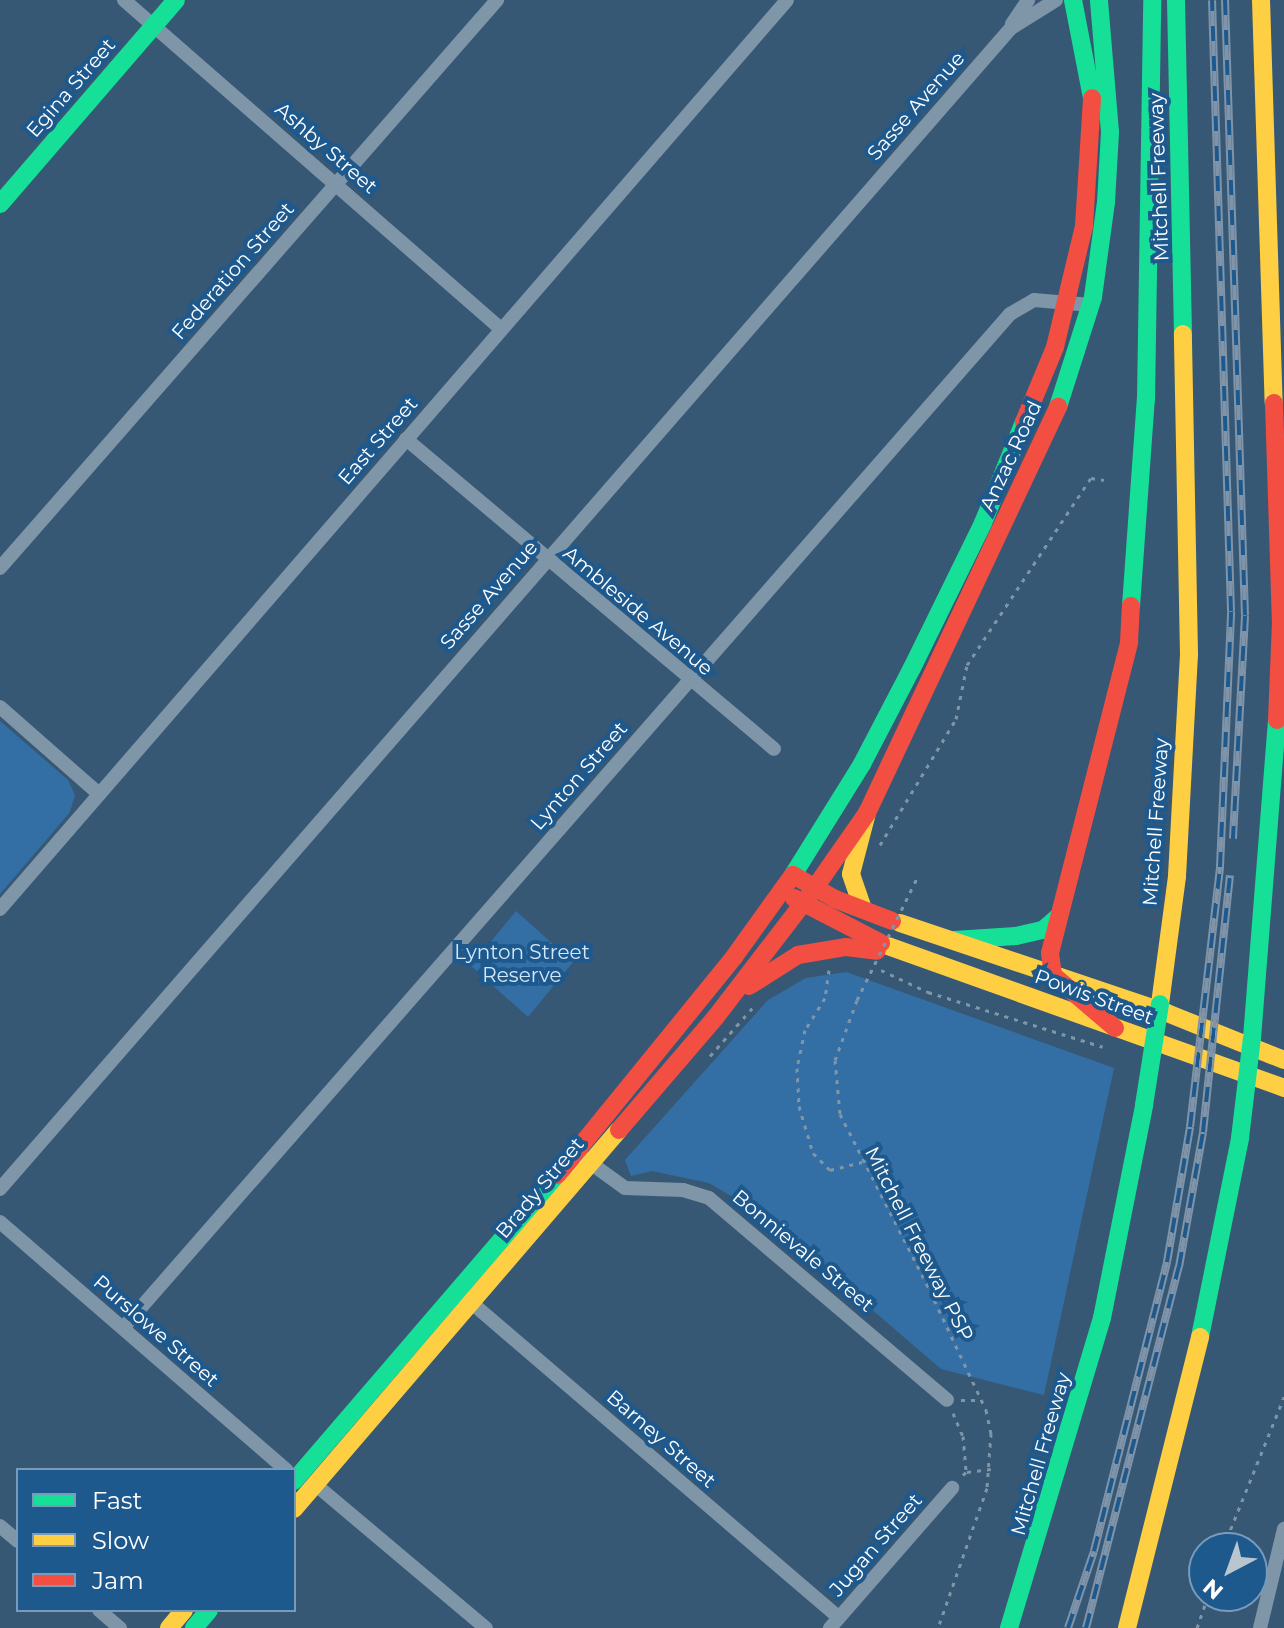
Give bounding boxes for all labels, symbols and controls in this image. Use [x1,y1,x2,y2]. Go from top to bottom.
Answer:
street label: Egina Street [21,34,121,142]
street label: Sasse Avenue [862,47,970,165]
street label: Mitchell Freeway [1144,92,1174,262]
street label: Ashby Street [270,97,382,199]
street label: Federation Street [167,197,299,345]
street label: East Street [333,392,423,490]
street label: Anzac Road [975,397,1047,515]
street label: Sasse Avenue [435,536,543,654]
street label: Ambleside Avenue [558,541,718,681]
street label: Lynton Street [525,717,633,835]
street label: Mitchell Freeway [1138,737,1174,907]
park label: Lynton Street Reserve [454,941,590,988]
street label: Powis Street [1031,964,1157,1030]
street label: Brady Street [491,1133,589,1243]
street label: Mitchell Freeway PSP [860,1143,978,1345]
street label: Bonnievale Street [727,1185,879,1317]
street label: Purslowe Street [88,1270,224,1392]
street label: Mitchell Freeway [1006,1370,1076,1538]
street label: Barney Street [602,1385,720,1493]
legend [16,1468,296,1612]
text: Fast [92,1486,142,1515]
street label: Jugan Street [825,1489,927,1601]
text: Slow [92,1526,149,1555]
north arrow [1188,1532,1268,1612]
text: Jam [92,1566,144,1595]
text: N [1198,1573,1229,1605]

